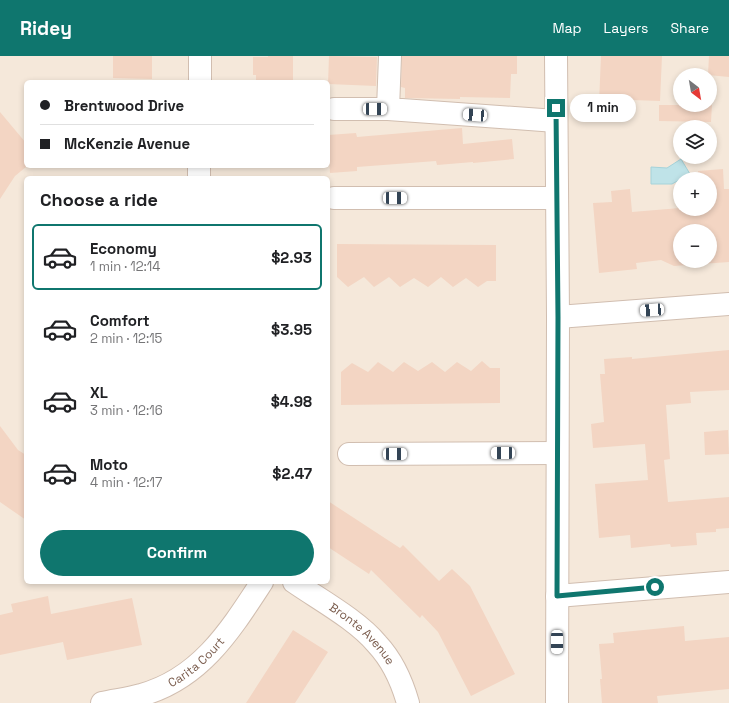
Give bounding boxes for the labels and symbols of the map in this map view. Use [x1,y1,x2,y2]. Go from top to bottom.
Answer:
north arrow [673,68,717,112]
callout: 1 min [570,94,636,122]
route end [547,99,565,117]
car [363,103,387,115]
car [463,108,487,122]
car [383,192,407,204]
car [640,303,664,317]
car [491,447,515,459]
car [383,448,407,460]
route start [646,578,664,596]
street label: Bronte Avenue [326,599,398,668]
car [551,630,563,654]
street label: Carita Court [165,634,228,691]

